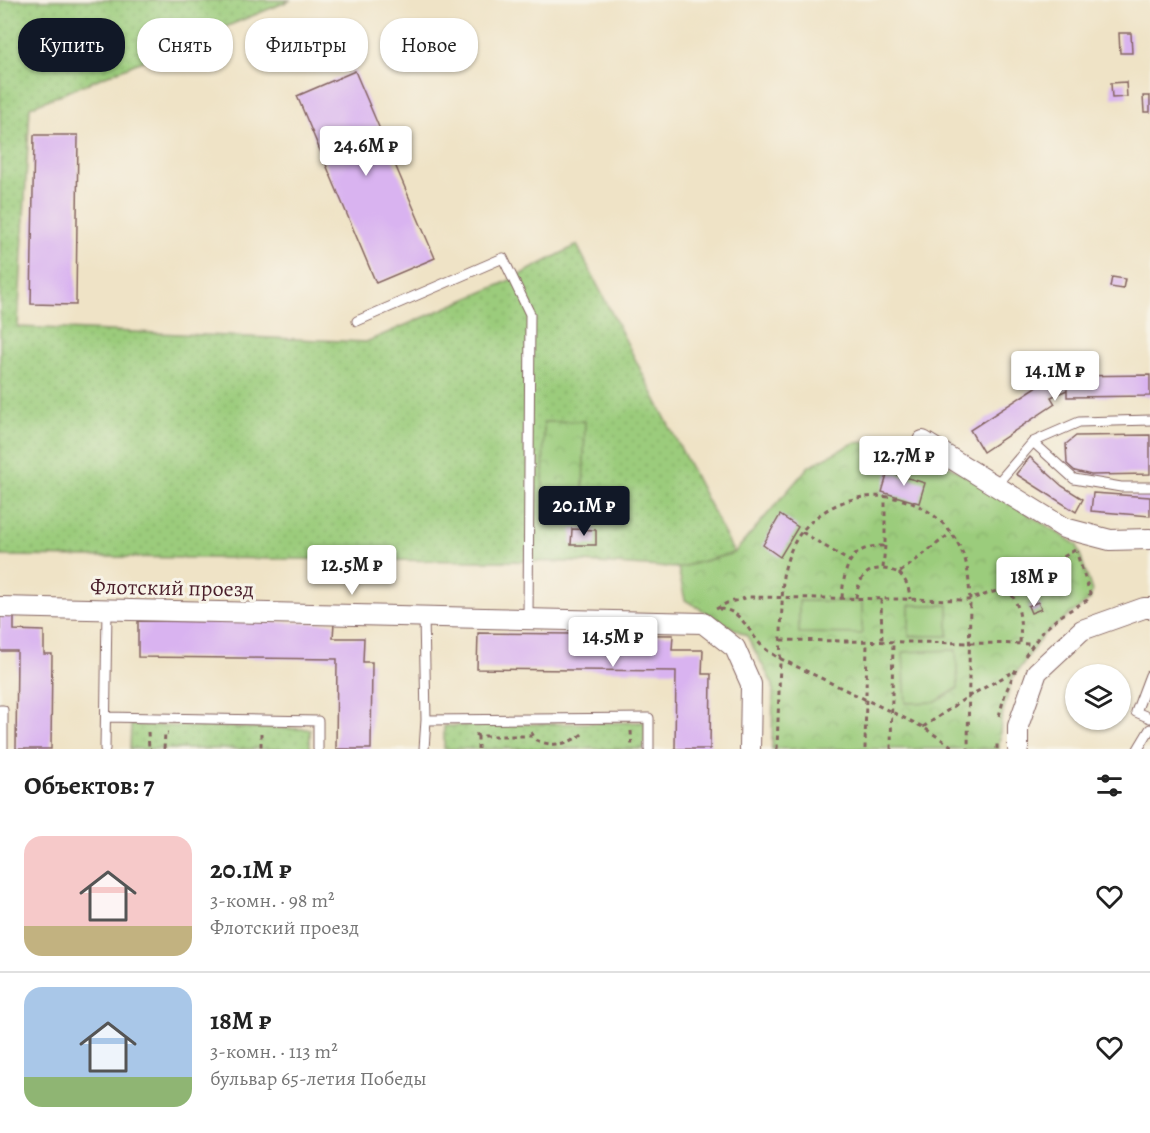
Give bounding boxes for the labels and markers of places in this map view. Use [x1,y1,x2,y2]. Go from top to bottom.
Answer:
pin: 24.6M ₽ [311,126,421,177]
pin: 14.1M ₽ [1000,351,1110,402]
pin: 12.7M ₽ [849,436,959,487]
pin: 20.1M ₽ [529,486,639,537]
pin: 12.5M ₽ [297,545,407,596]
pin: 18M ₽ [992,557,1076,608]
pin: 14.5M ₽ [558,617,668,668]

